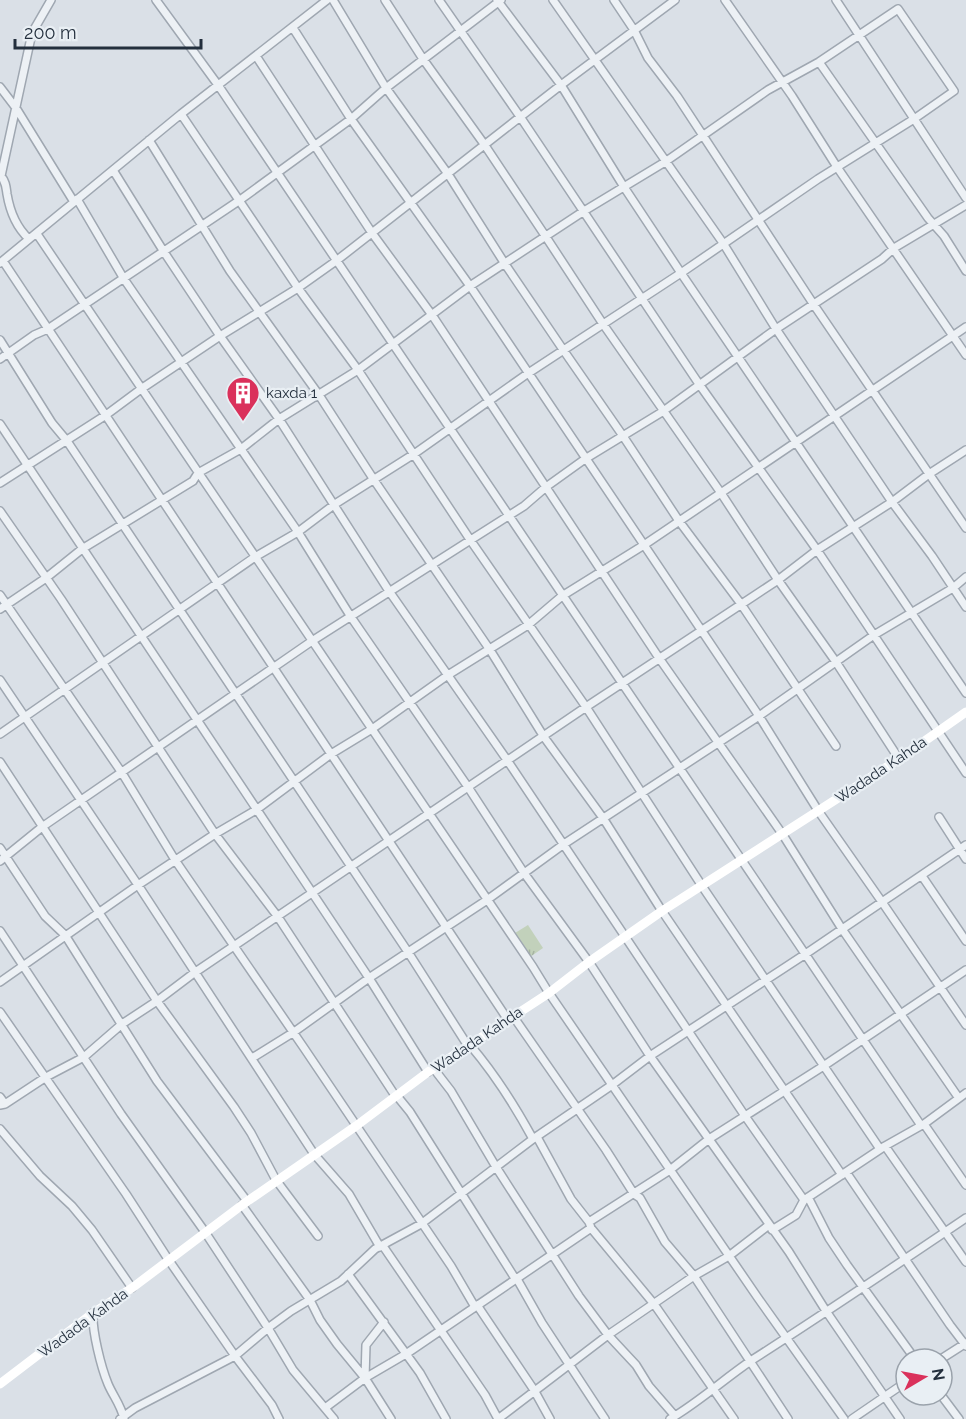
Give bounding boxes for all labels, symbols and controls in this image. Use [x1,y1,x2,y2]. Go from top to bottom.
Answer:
scale bar [15,12,201,50]
text: 200 m [24,22,77,43]
building icon: kaxda 1 [225,375,261,422]
place label: kaxda 1 [266,384,318,402]
street label: Wadada Kahda [832,733,930,807]
street label: Wadada Kahda [428,1003,526,1077]
street label: Wadada Kahda [35,1285,131,1361]
north arrow [894,1347,954,1407]
text: N [928,1367,949,1382]

